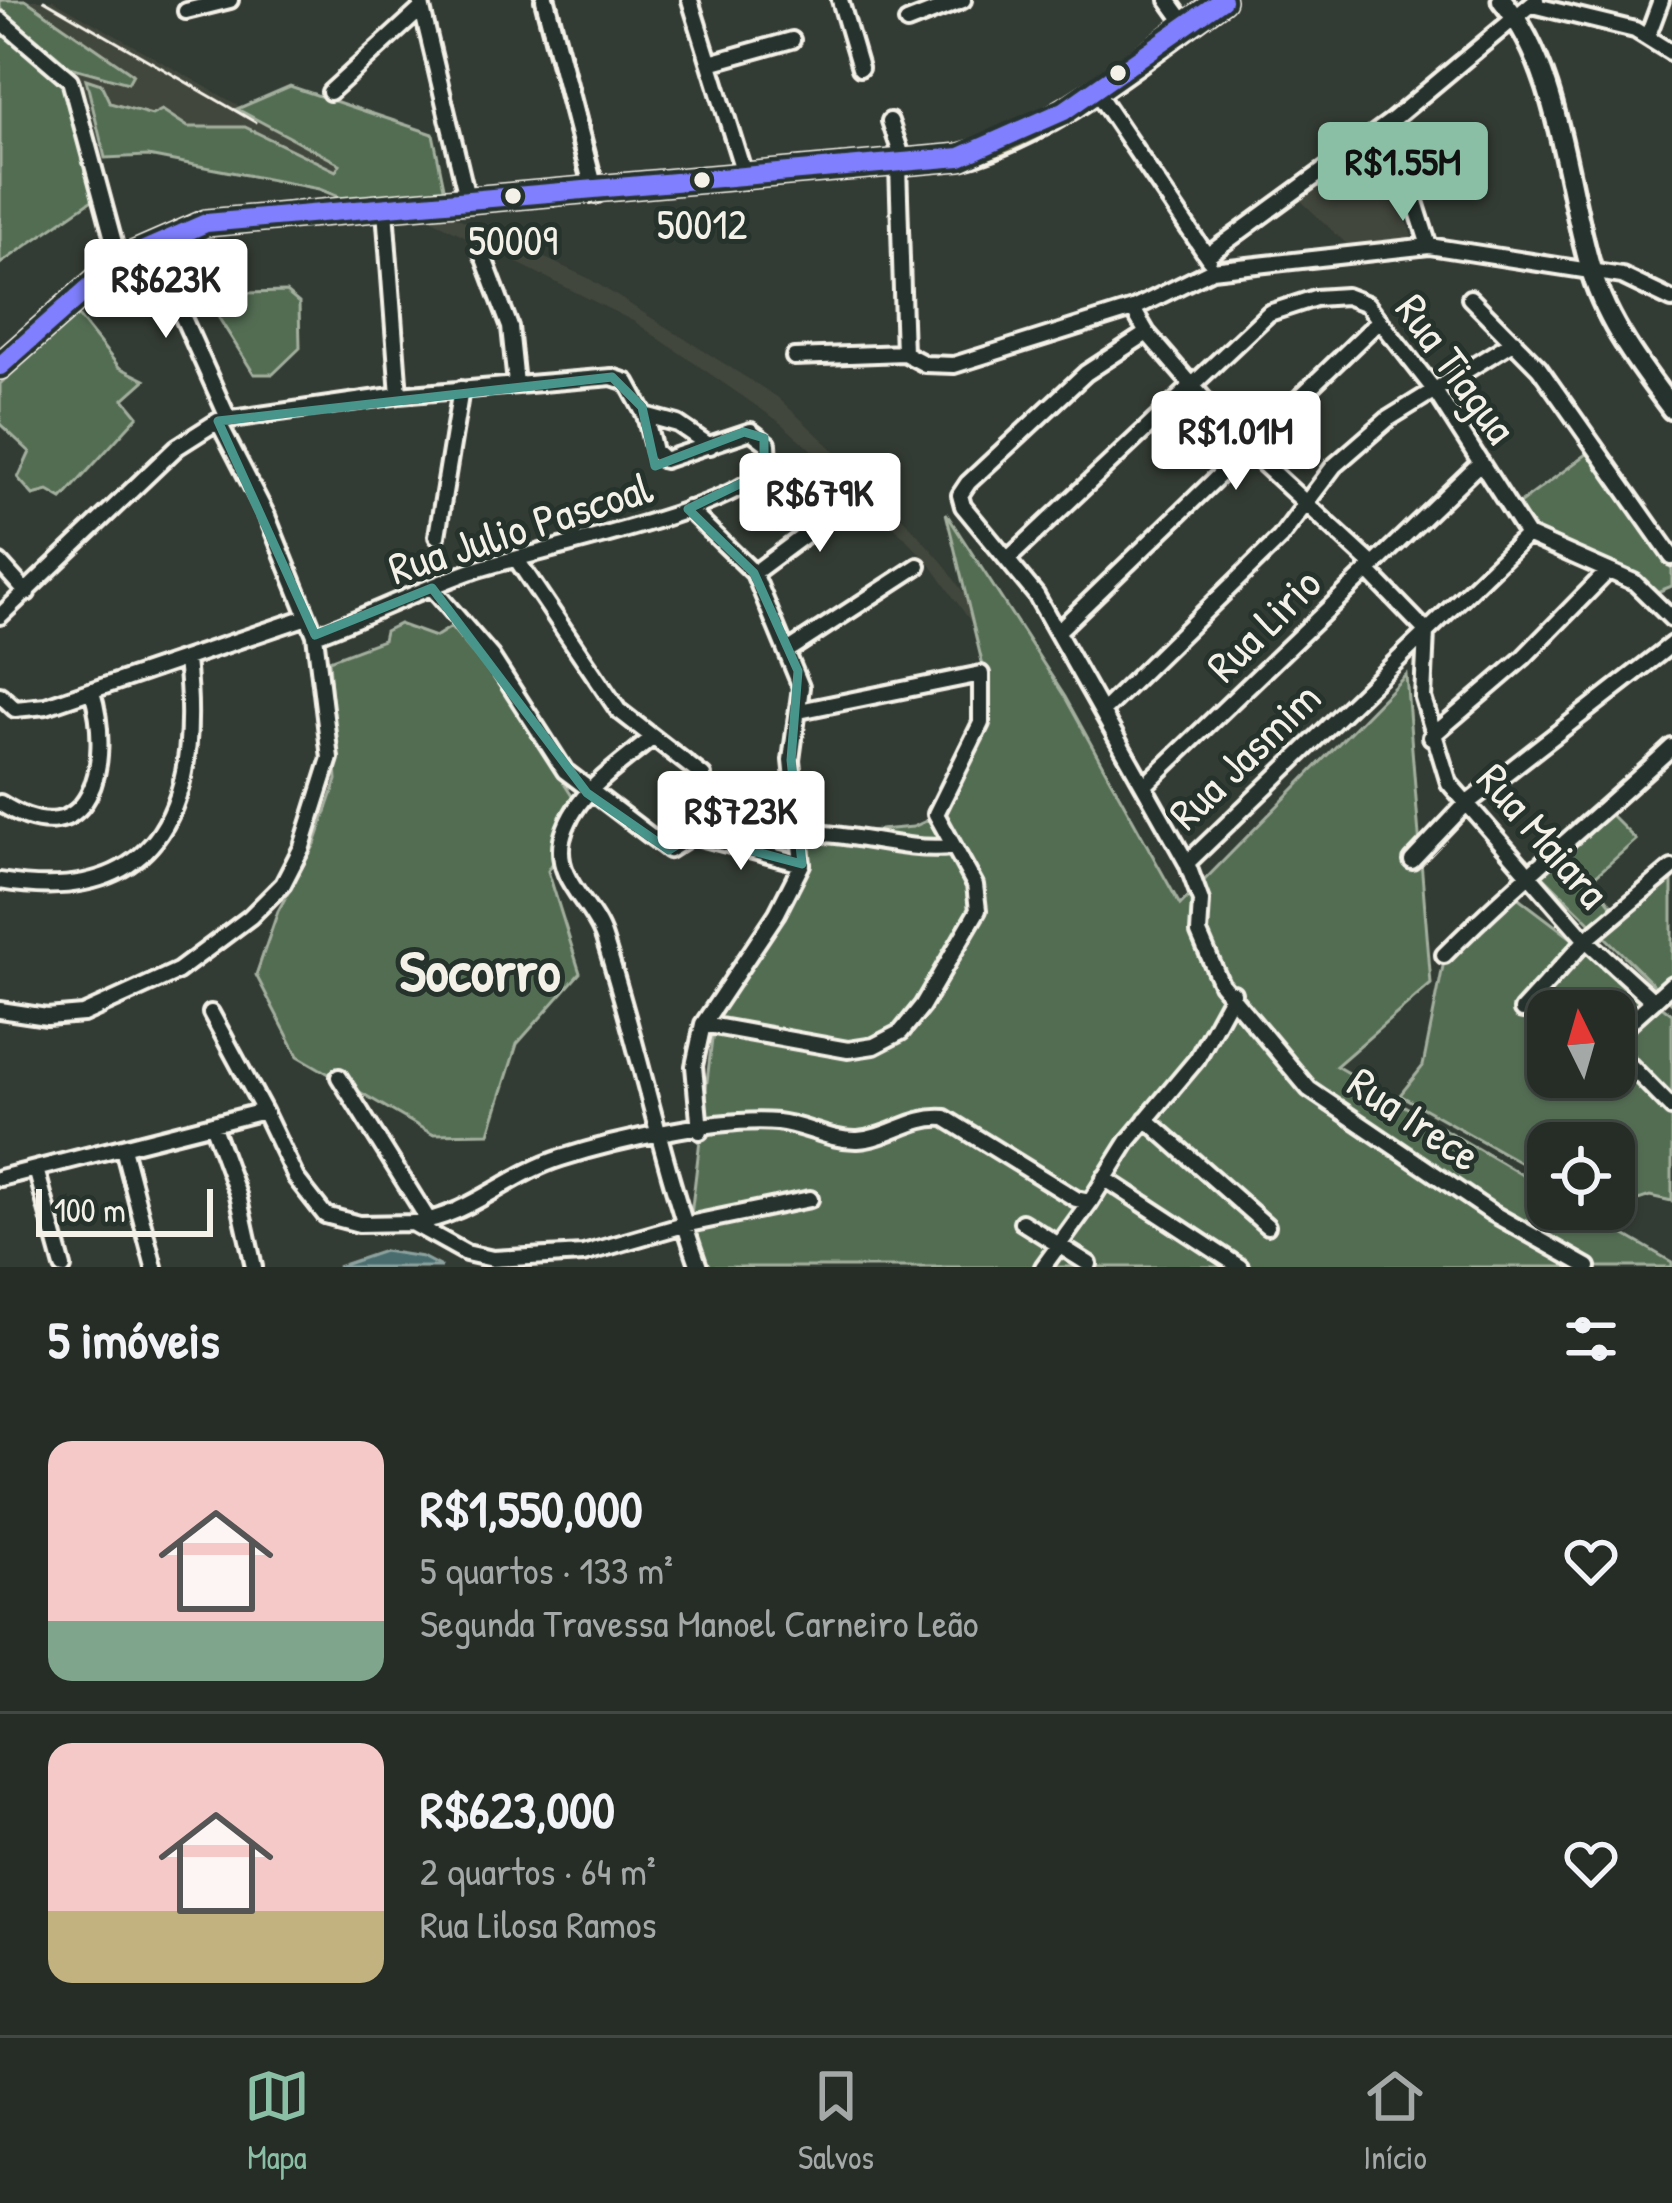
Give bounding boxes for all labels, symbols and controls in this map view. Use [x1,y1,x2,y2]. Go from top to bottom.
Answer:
unlabelled marker [1107,62,1129,84]
pin: R$1.55M [1292,122,1514,224]
text: R$1.55M [1345,134,1461,187]
marker: 50012 [691,169,713,191]
marker: 50009 [502,185,524,207]
place label: 50012 [657,195,747,252]
place label: 50009 [468,211,558,268]
pin: R$623K [68,239,264,341]
text: R$623K [111,251,221,304]
street label: Rua Tiagua [1382,281,1532,455]
pin: R$1.01M [1125,391,1347,493]
text: R$1.01M [1179,403,1293,456]
pin: R$679K [722,453,918,555]
street label: Rua Julio Pascoal [381,456,659,598]
text: R$679K [766,465,874,518]
street label: Rua Lirio [1192,553,1334,695]
street label: Rua Jasmim [1155,667,1333,843]
street label: Rua Maiara [1464,750,1624,920]
pin: R$723K [643,771,839,873]
text: R$723K [685,783,797,836]
district label: Socorro [399,932,561,1009]
north arrow [1527,990,1635,1098]
map controls [1527,990,1635,1230]
street label: Rua Irece [1337,1051,1493,1185]
button: locate [1527,1122,1635,1230]
scale bar [36,1183,213,1236]
text: 100 m [54,1188,126,1232]
text: 5 imóveis [48,1305,220,1374]
icon: filters [1558,1306,1624,1372]
text: R$1,550,000 [420,1474,643,1543]
icon: home [144,1489,288,1633]
icon: heart [1558,1528,1624,1594]
text: 5 quartos · 133 m² [420,1543,673,1596]
text: Segunda Travessa Manoel Carneiro Leão [420,1596,978,1649]
text: R$623,000 [420,1775,615,1844]
icon: home [144,1791,288,1935]
icon: heart [1558,1830,1624,1896]
text: 2 quartos · 64 m² [420,1844,656,1897]
text: Rua Lilosa Ramos [420,1897,656,1950]
tab: Mapa [244,2063,310,2179]
tab: Salvos [798,2063,874,2179]
tab: Início [1362,2063,1428,2179]

